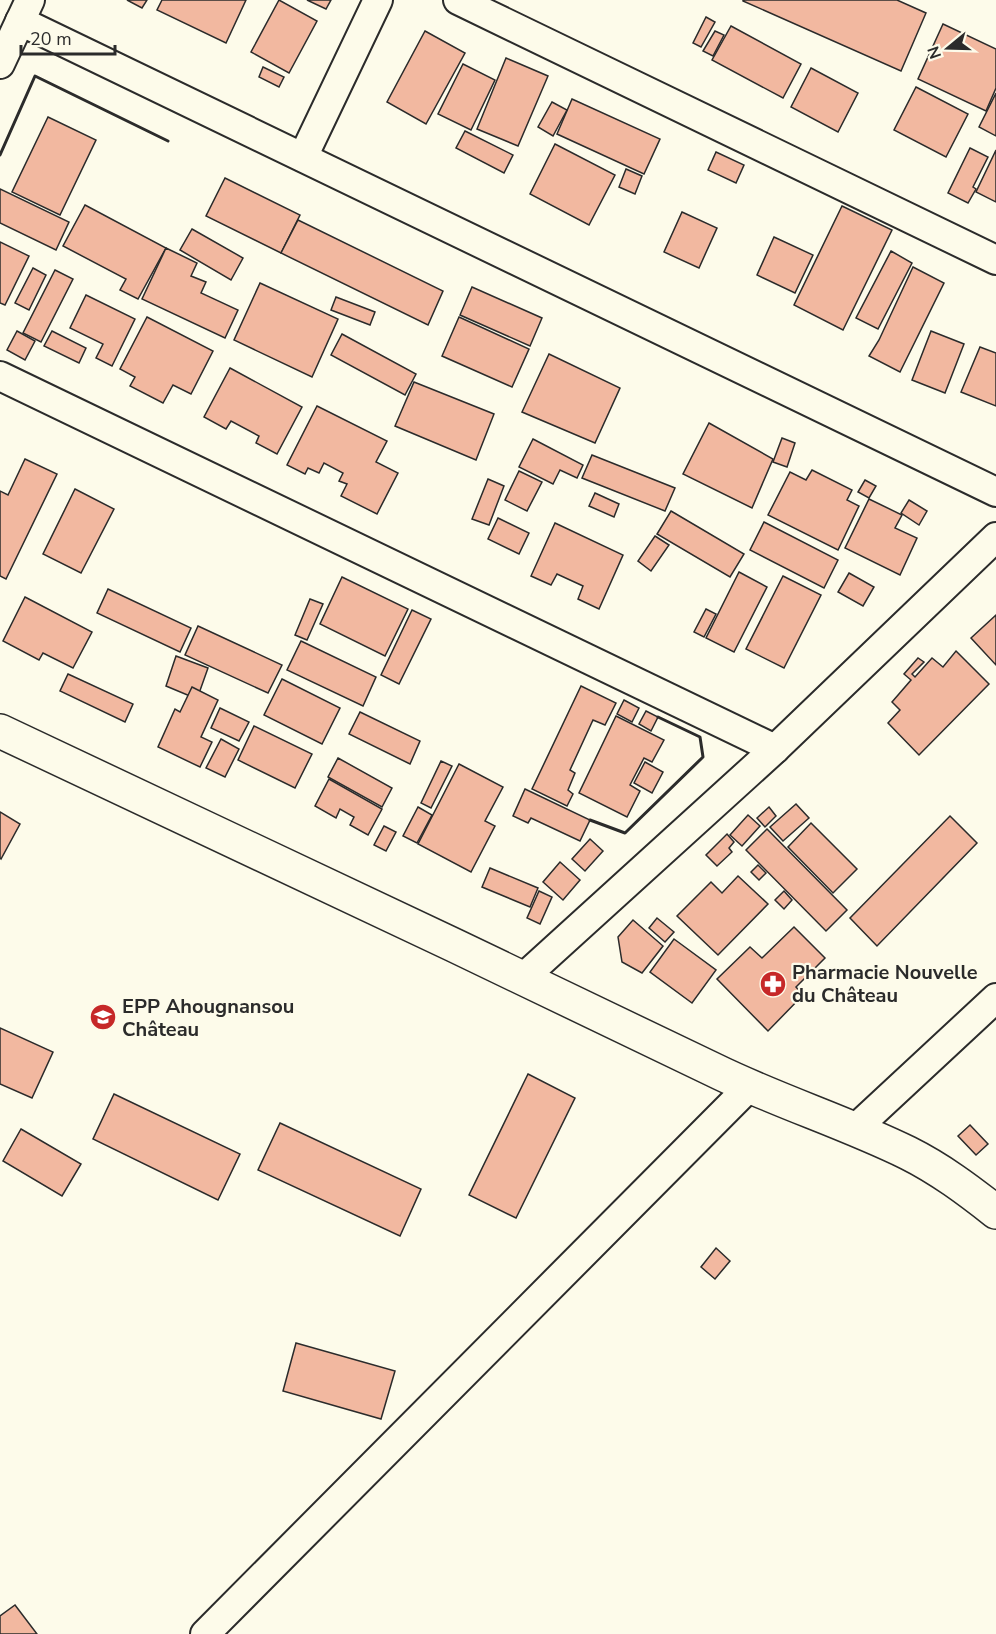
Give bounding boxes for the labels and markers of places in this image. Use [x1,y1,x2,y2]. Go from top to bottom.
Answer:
place label: Pharmacie Nouvelle du Château [792,959,978,1009]
pharmacy icon: Pharmacie Nouvelle du Château [758,969,788,999]
place label: EPP Ahougnansou Château [122,993,294,1043]
school or university icon: EPP Ahougnansou Château [88,1002,118,1032]

